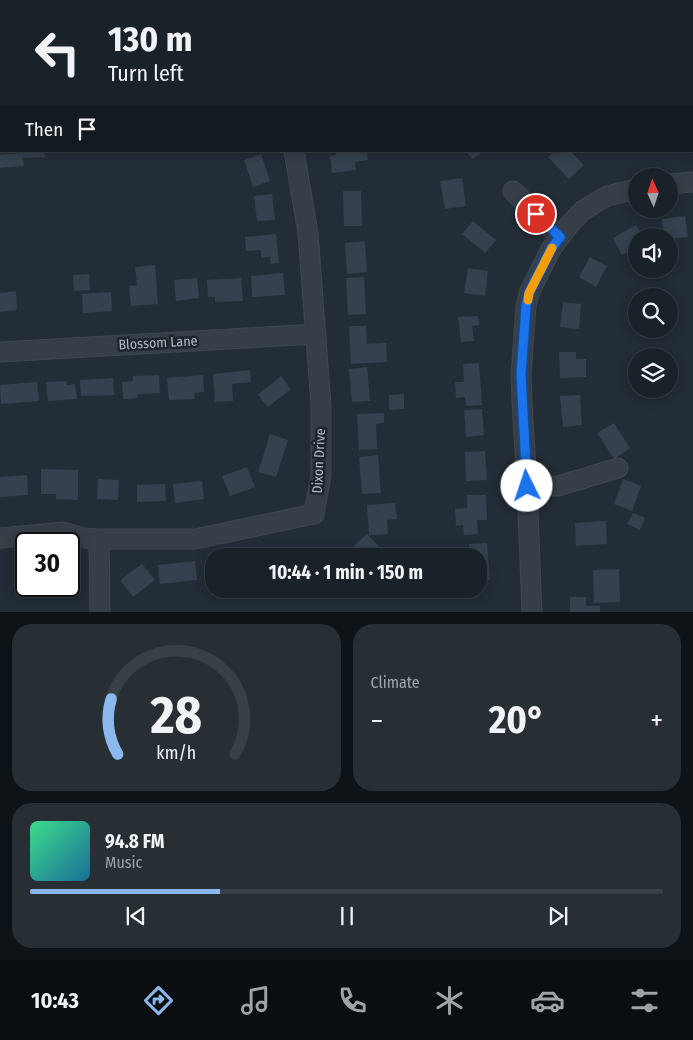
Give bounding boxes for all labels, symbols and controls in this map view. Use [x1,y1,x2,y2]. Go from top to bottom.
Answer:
text: 130 m [108,18,192,60]
icon: left [25,20,90,85]
text: Turn left [108,60,184,87]
icon: arrive [73,115,101,143]
text: Then [25,118,63,141]
north arrow [628,168,678,218]
map controls [628,168,678,398]
pin [515,193,557,235]
icon: arrive [522,200,550,228]
button: sound [628,228,678,278]
button: search [628,288,678,338]
street label: Blossom Lane [118,332,198,354]
button: layers [628,348,678,398]
street label: Dixon Drive [309,428,329,494]
position arrow [500,459,552,511]
speed limit sign: 30 [15,532,80,597]
text: 10:44 · 1 min · 150 m [269,561,423,584]
text: Climate [371,673,420,692]
text: 28 [149,684,202,747]
text: 20° [489,697,545,743]
text: − [371,704,383,737]
text: + [650,704,663,737]
text: km/h [156,742,196,764]
text: 94.8 FM [105,830,164,853]
text: Music [105,853,142,872]
icon: previous [122,902,150,930]
icon: pause [333,902,361,930]
icon: next [544,902,572,930]
icon: directions [141,983,176,1018]
icon: music [238,983,273,1018]
icon: phone [335,983,370,1018]
icon: climate [432,983,467,1018]
icon: car [530,983,565,1018]
icon: filters [627,983,662,1018]
text: 10:43 [31,987,79,1014]

